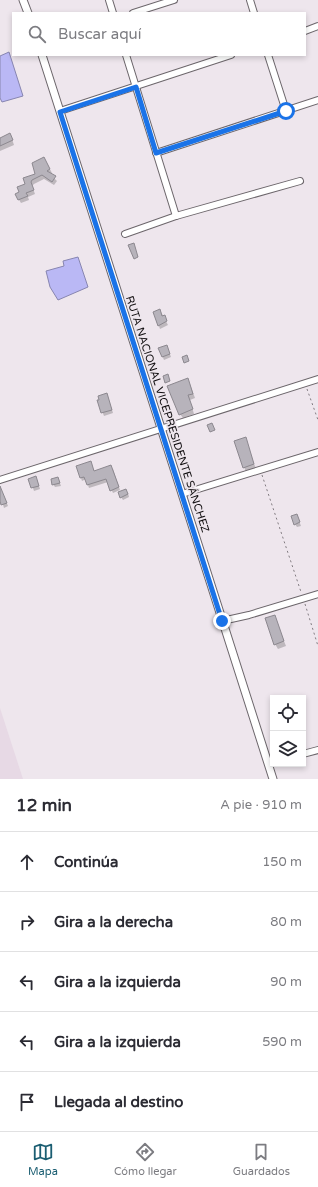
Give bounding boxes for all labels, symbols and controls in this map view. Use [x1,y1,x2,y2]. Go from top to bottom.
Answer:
search box [12,12,306,56]
icon: search [26,23,48,45]
text: Buscar aquí [58,25,141,43]
route start [277,102,295,120]
street label: RUTA NACIONAL VICEPRESIDENTE SÁNCHEZ [123,294,213,534]
route end [213,612,231,630]
map controls [270,695,306,767]
button: locate [270,695,306,731]
button: layers [270,731,306,767]
text: 12 min [16,795,72,816]
text: A pie · 910 m [220,797,302,813]
icon: ahead [16,851,38,873]
text: Continúa [54,853,118,871]
text: 150 m [262,854,302,870]
icon: right [16,911,38,933]
text: Gira a la derecha [54,913,173,931]
text: 80 m [270,914,302,930]
icon: left [16,971,38,993]
text: Gira a la izquierda [54,973,181,991]
text: 90 m [270,974,302,990]
icon: left [16,1031,38,1053]
text: Gira a la izquierda [54,1033,181,1051]
text: 590 m [262,1034,302,1050]
icon: arrive [16,1091,38,1113]
text: Llegada al destino [54,1093,183,1111]
tab: Mapa [28,1141,58,1178]
tab: Cómo llegar [114,1141,177,1178]
tab: Guardados [233,1141,290,1178]

